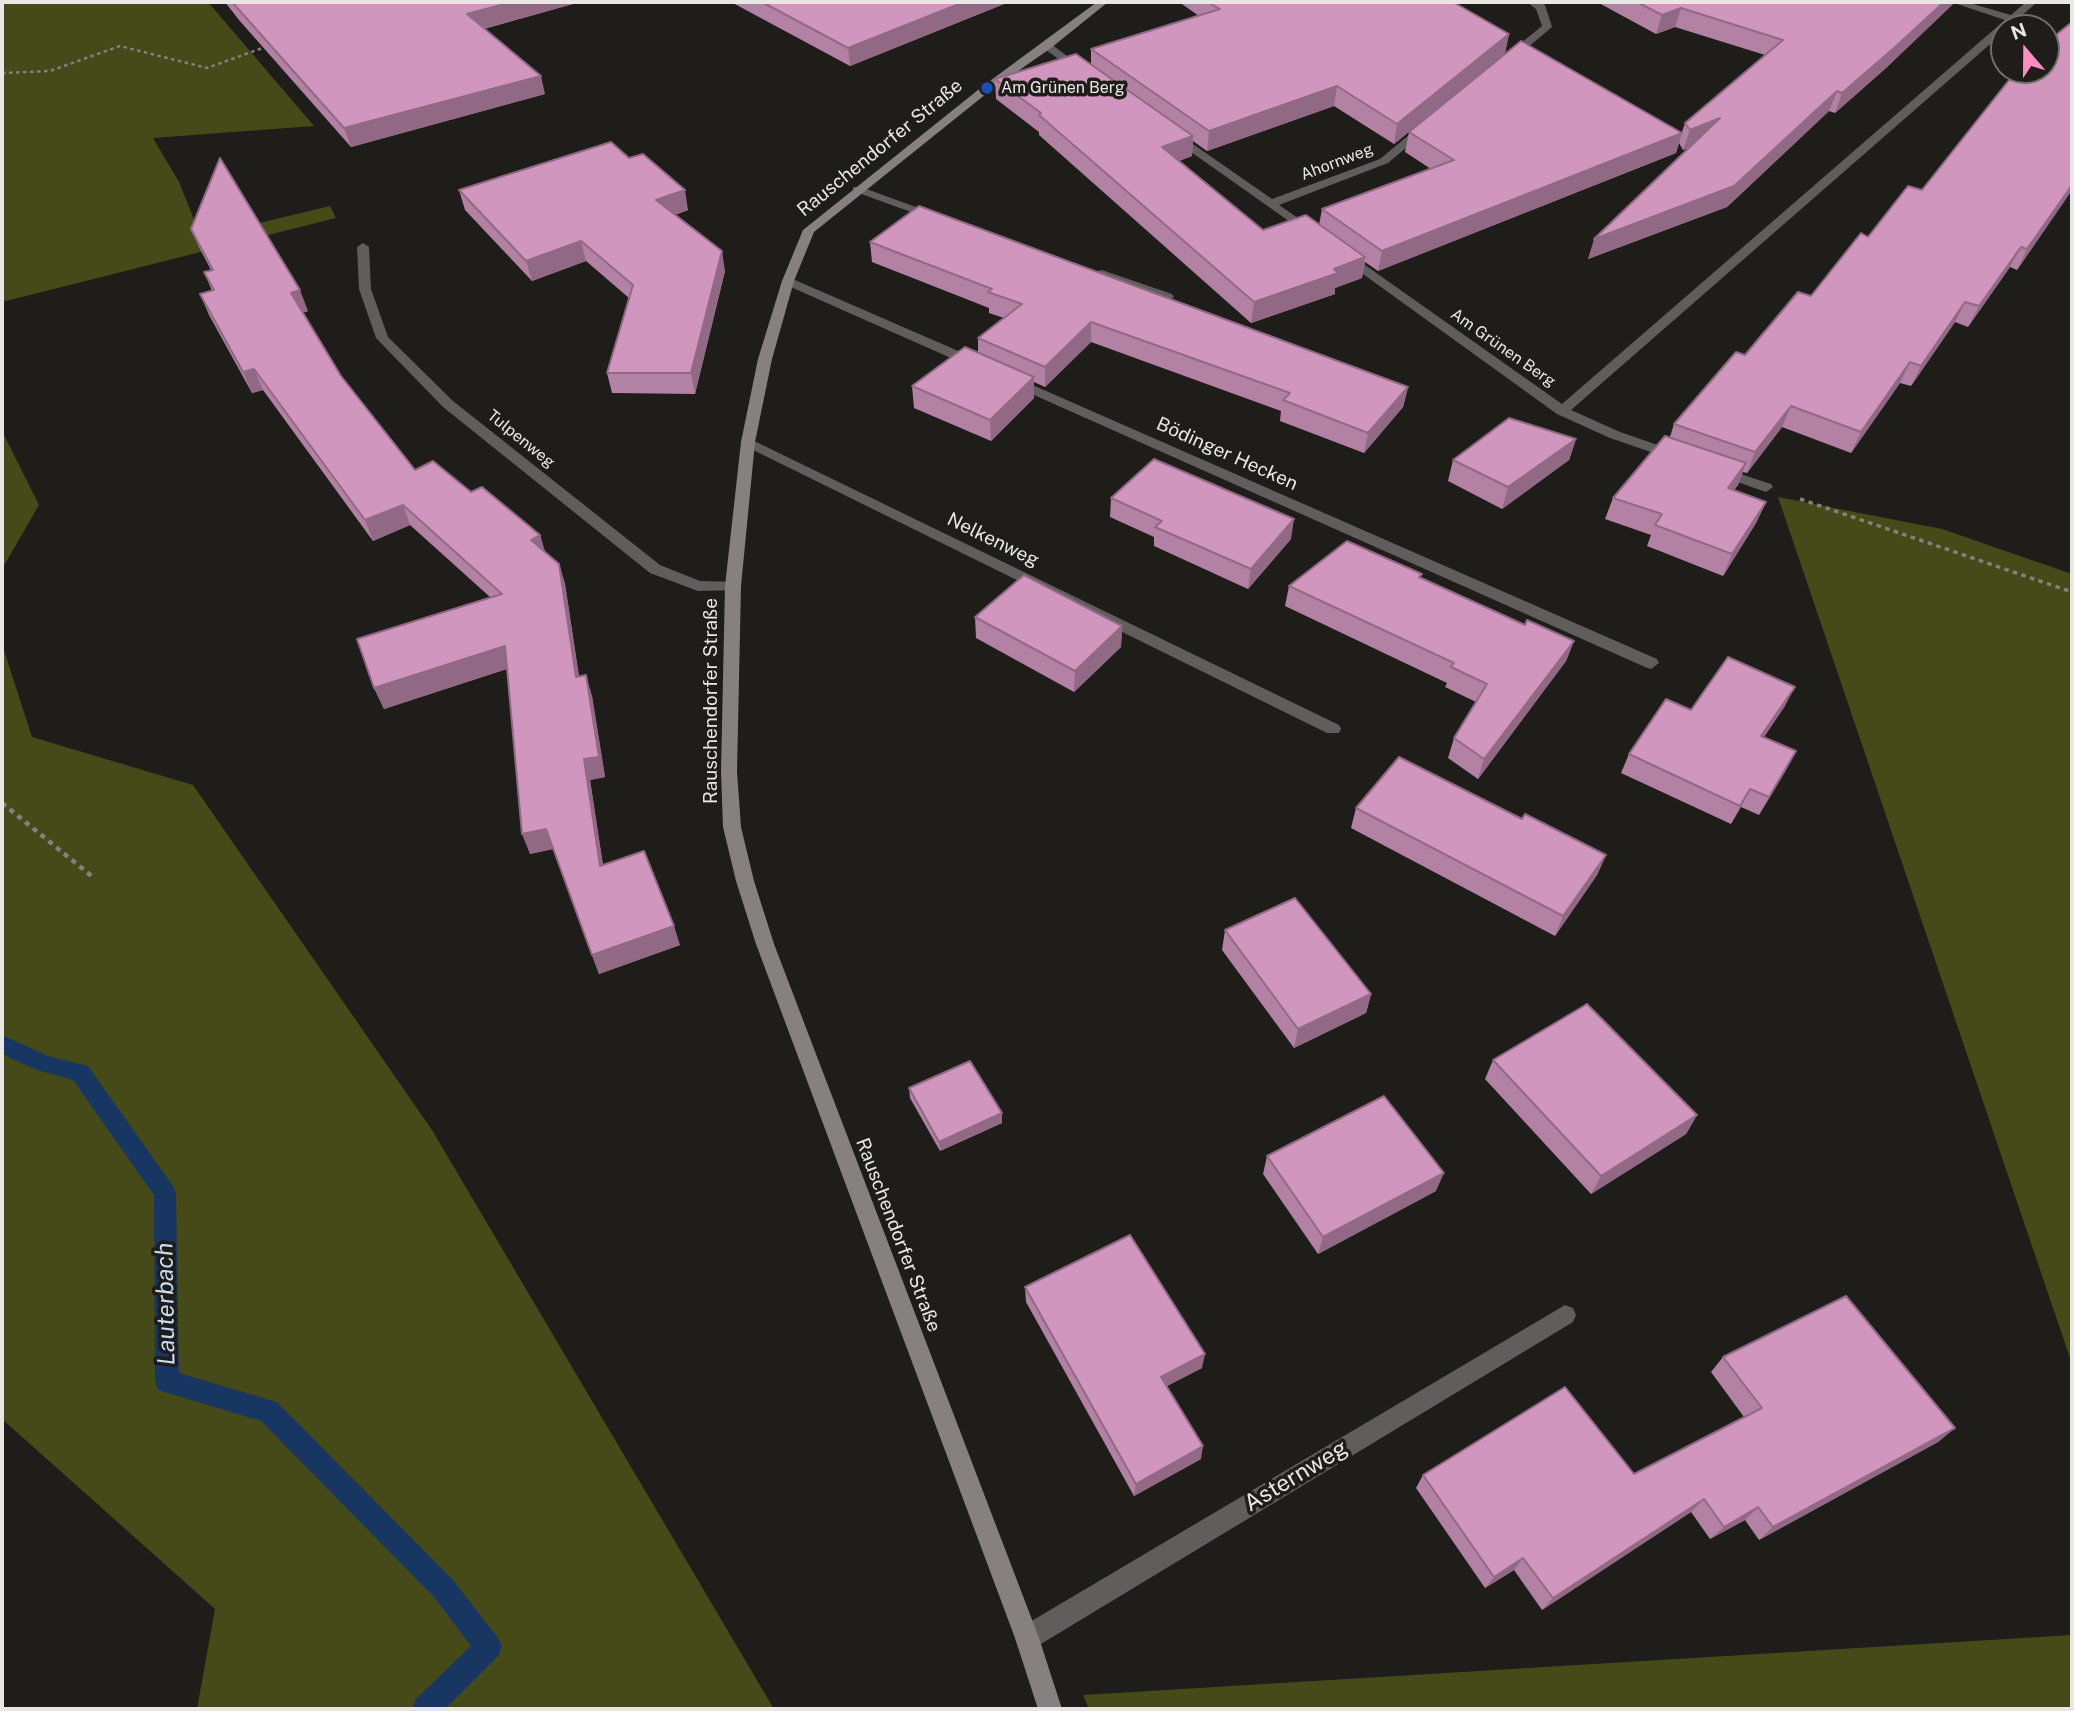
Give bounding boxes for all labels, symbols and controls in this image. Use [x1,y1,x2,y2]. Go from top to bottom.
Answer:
north arrow [1990,14,2060,84]
text: N [2008,18,2029,44]
street label: Rauschendorfer Straße [793,74,967,222]
place label: Am Grünen Berg [1001,78,1125,98]
marker: Am Grünen Berg [979,80,995,96]
street label: Ahornweg [1298,139,1376,185]
street label: Am Grünen Berg [1447,305,1559,391]
street label: Tulpenweg [483,406,559,472]
street label: Bödinger Hecken [1153,413,1301,495]
street label: Nelkenweg [943,508,1043,572]
street label: Rauschendorfer Straße [700,598,722,804]
street label: Rauschendorfer Straße [850,1135,946,1335]
water label: Lauterbach [151,1242,181,1366]
street label: Asternweg [1239,1434,1353,1518]

